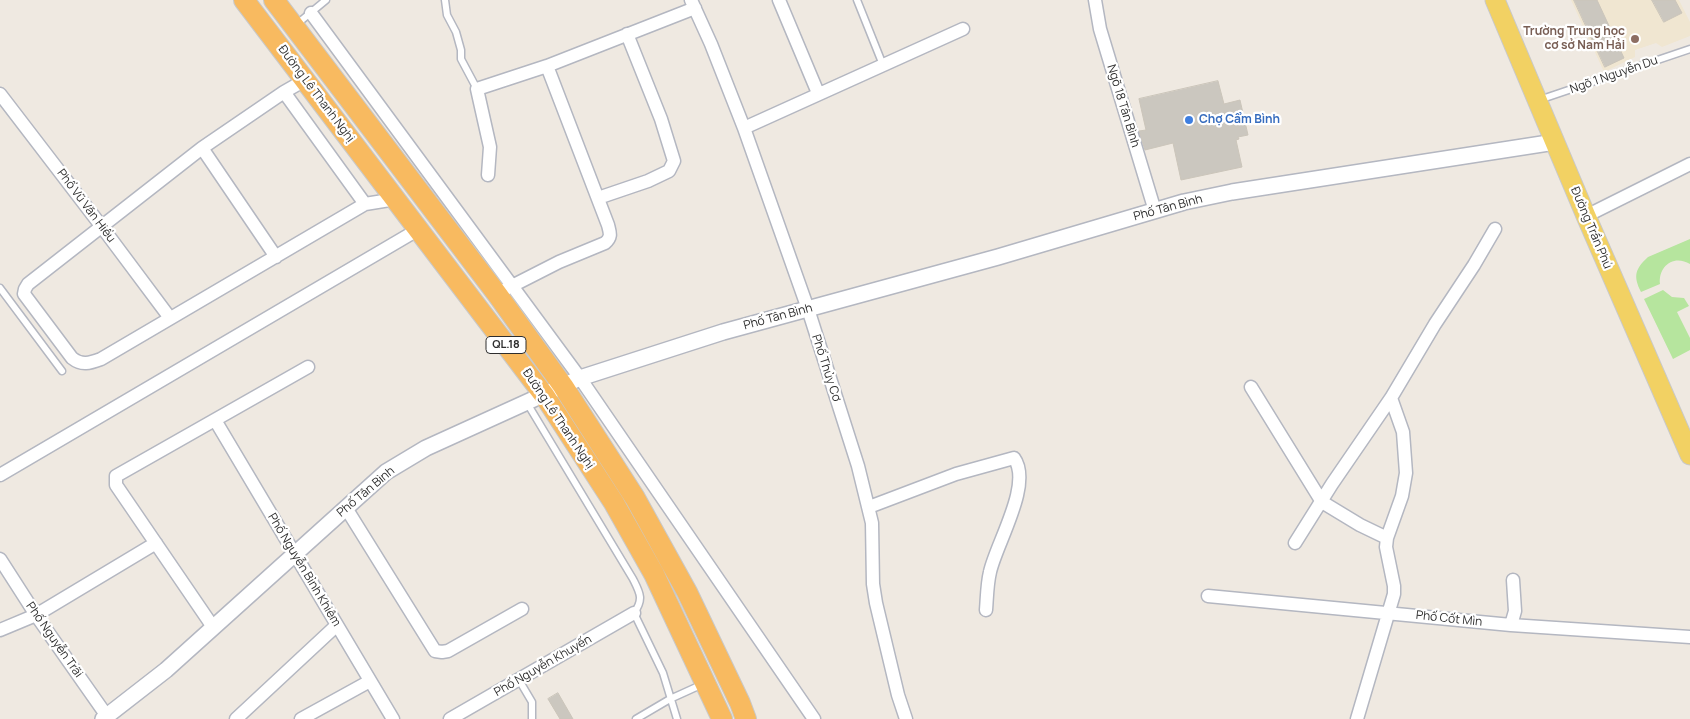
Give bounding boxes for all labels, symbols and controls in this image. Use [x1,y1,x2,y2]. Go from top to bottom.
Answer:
place label: Trường Trung học cơ sở Nam Hải [1523,25,1625,53]
marker: Trường Trung học cơ sở Nam Hải [1629,33,1641,45]
street label: Đường Lê Thanh Nghị [275,43,357,145]
street label: Ngõ 1 Nguyễn Du [1568,53,1660,97]
street label: Ngõ 18 Tân Bình [1104,63,1142,149]
place label: Chợ Cẩm Bình [1199,113,1280,127]
marker: Chợ Cẩm Bình [1183,114,1195,126]
street label: Phố Vũ Văn Hiếu [54,166,118,246]
street label: Đường Trần Phú [1567,185,1615,271]
street label: Phố Tân Bình [1132,192,1204,224]
street label: Phố Tân Bình [742,301,814,333]
street label: Phố Thủy Cơ [808,333,844,403]
road number: QL.18 [486,336,526,354]
street label: Đường Lê Thanh Nghị [519,366,597,472]
street label: Phố Tân Bình [334,464,398,520]
street label: Phố Nguyễn Bỉnh Khiêm [264,511,344,629]
street label: Phố Nguyễn Trãi [23,599,85,681]
street label: Phố Cốt Mìn [1415,608,1483,630]
street label: Phố Nguyễn Khuyến [492,632,594,700]

